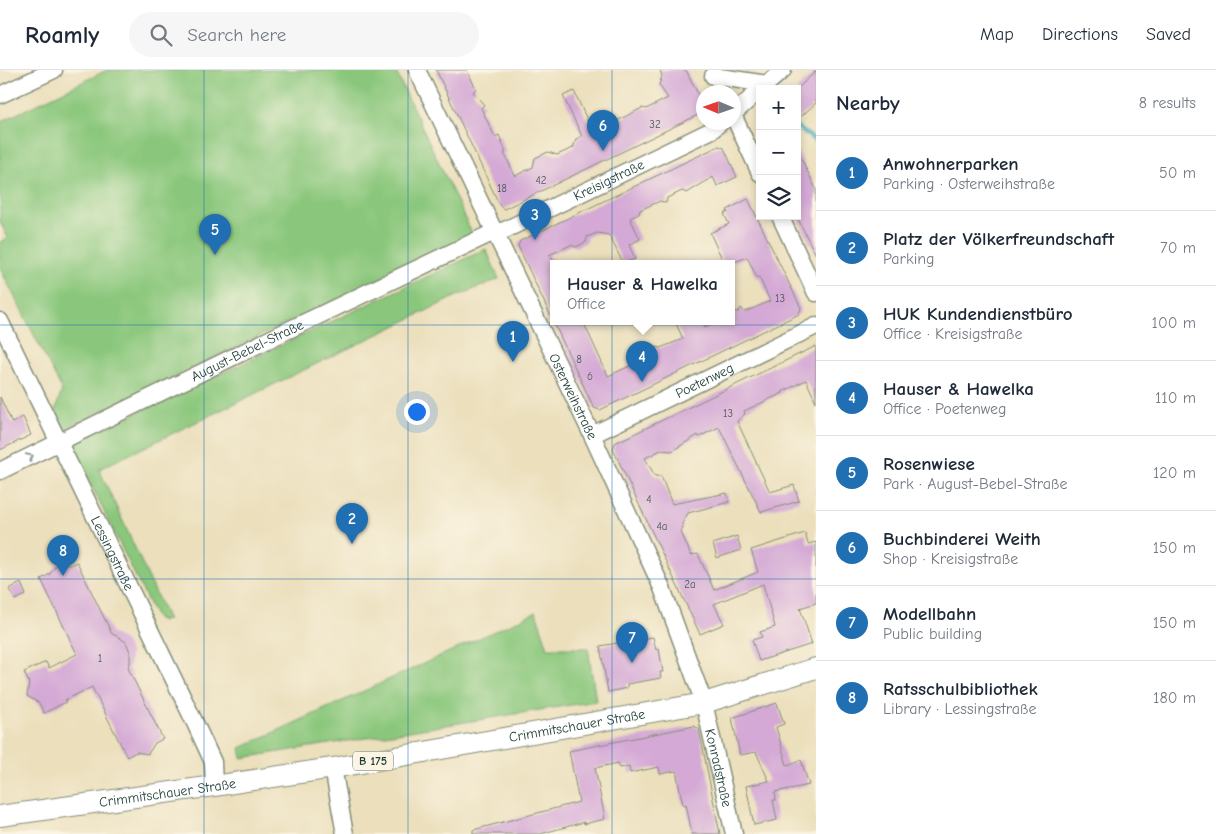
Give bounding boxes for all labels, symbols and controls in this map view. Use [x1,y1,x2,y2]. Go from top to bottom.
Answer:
search box [129,12,479,57]
text: Roamly [25,21,99,49]
icon: search [147,21,175,49]
text: Search here [187,24,286,46]
text: Map [980,24,1014,45]
text: Directions [1042,24,1118,45]
text: Saved [1146,24,1191,45]
north arrow [696,85,741,130]
map controls [756,85,801,220]
button: + [756,85,801,130]
text: Nearby [836,91,900,115]
text: 8 results [1139,94,1196,112]
pin: 6 [587,110,619,151]
house number: 32 [649,118,661,131]
button: − [756,130,801,175]
text: Anwohnerparken [883,153,1019,175]
street label: Kreisigstraße [571,156,647,205]
text: 1 [849,164,855,182]
text: 50 m [1159,164,1196,182]
house number: 42 [535,174,547,187]
button: layers [756,175,801,220]
text: Parking · Osterweihstraße [883,175,1055,193]
house number: 18 [497,182,507,195]
pin: 3 [519,199,551,240]
pin: 5 [199,214,231,255]
text: Platz der Völkerfreundschaft [883,228,1114,250]
text: 2 [848,239,856,257]
text: 70 m [1160,239,1196,257]
text: Parking [883,250,935,268]
popup [550,260,735,325]
text: Hauser & Hawelka [567,273,718,295]
house number: 13 [775,292,785,305]
text: Office [567,295,606,313]
text: HUK Kundendienstbüro [883,303,1073,325]
text: 3 [848,314,856,332]
text: 100 m [1152,314,1196,332]
street label: August-Bebel-Straße [188,316,306,385]
pin: 1 [497,321,529,362]
text: Office · Kreisigstraße [883,325,1022,343]
pin: 4 [626,341,658,382]
street label: Osterweihstraße [545,351,601,442]
house number: 8 [576,353,582,366]
street label: Poetenweg [673,359,736,402]
house number: 6 [587,370,593,383]
text: Hauser & Hawelka [883,378,1034,400]
text: 4 [848,389,856,407]
text: 110 m [1155,389,1196,407]
your location [404,399,430,425]
text: Office · Poetenweg [883,400,1007,418]
house number: 13 [723,407,733,420]
one-way arrow [25,452,34,463]
text: Rosenwiese [883,453,975,475]
text: 5 [848,464,856,482]
text: 120 m [1153,464,1196,482]
text: Park · August-Bebel-Straße [883,475,1068,493]
house number: 4 [646,493,652,506]
pin: 2 [336,503,368,544]
street label: Lessingstraße [87,513,137,593]
house number: 4a [657,520,668,533]
text: Buchbinderei Weith [883,528,1041,550]
pin: 8 [47,535,79,576]
text: 6 [848,539,856,557]
text: 150 m [1153,539,1196,557]
text: Shop · Kreisigstraße [883,550,1018,568]
house number: 2a [684,578,696,591]
text: Modellbahn [883,603,976,625]
text: 7 [848,614,856,632]
text: 150 m [1153,614,1196,632]
pin: 7 [616,622,648,663]
text: Public building [883,625,982,643]
house number: 1 [98,652,102,665]
text: Ratsschulbibliothek [883,678,1038,700]
text: 8 [848,689,856,707]
text: 180 m [1153,689,1196,707]
text: Library · Lessingstraße [883,700,1037,718]
street label: Crimmitschauer Straße [507,705,646,746]
street label: Konradstraße [701,727,736,809]
road number: B 175 [353,751,393,770]
street label: Crimmitschauer Straße [98,775,237,811]

